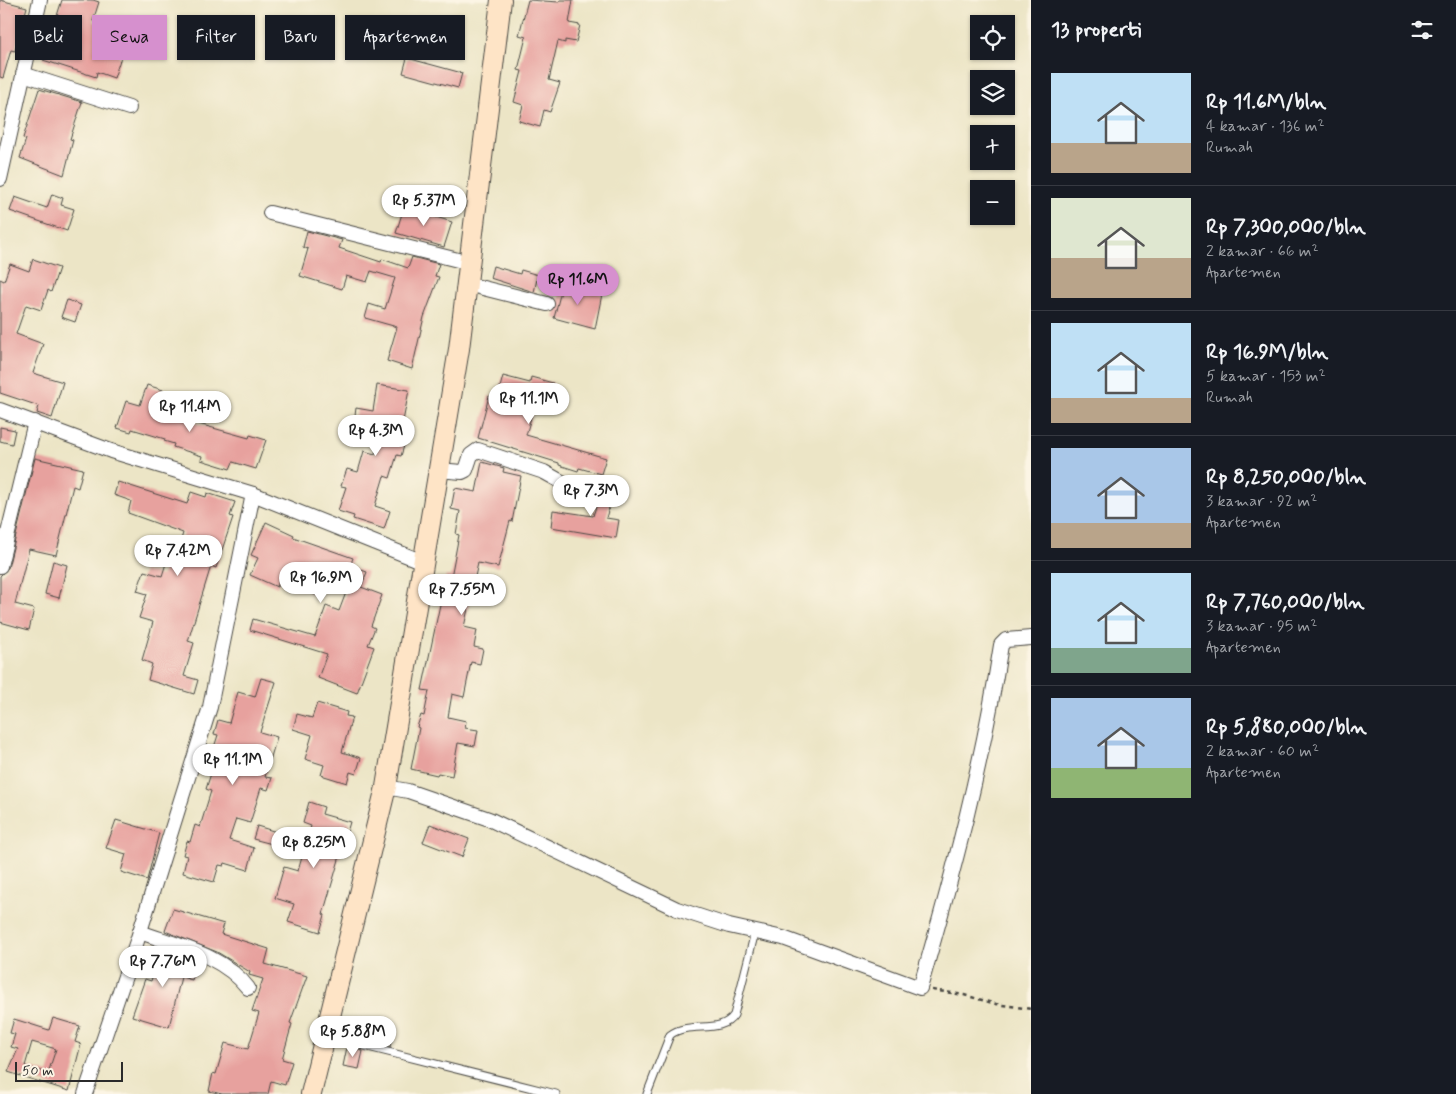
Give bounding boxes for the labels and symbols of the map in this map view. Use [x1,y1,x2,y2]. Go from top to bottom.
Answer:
pin: Rp 5.37M [372,184,476,227]
pin: Rp 11.6M [526,264,630,306]
pin: Rp 11.1M [477,382,581,425]
pin: Rp 11.4M [138,390,242,433]
pin: Rp 4.3M [330,414,422,457]
pin: Rp 7.3M [545,474,637,517]
pin: Rp 7.42M [126,534,230,577]
pin: Rp 16.9M [269,562,373,604]
pin: Rp 7.55M [410,574,514,616]
pin: Rp 11.1M [181,744,285,786]
pin: Rp 8.25M [262,826,366,869]
pin: Rp 7.76M [111,946,215,988]
pin: Rp 5.88M [301,1016,405,1058]
scale bar [15,1059,122,1082]

